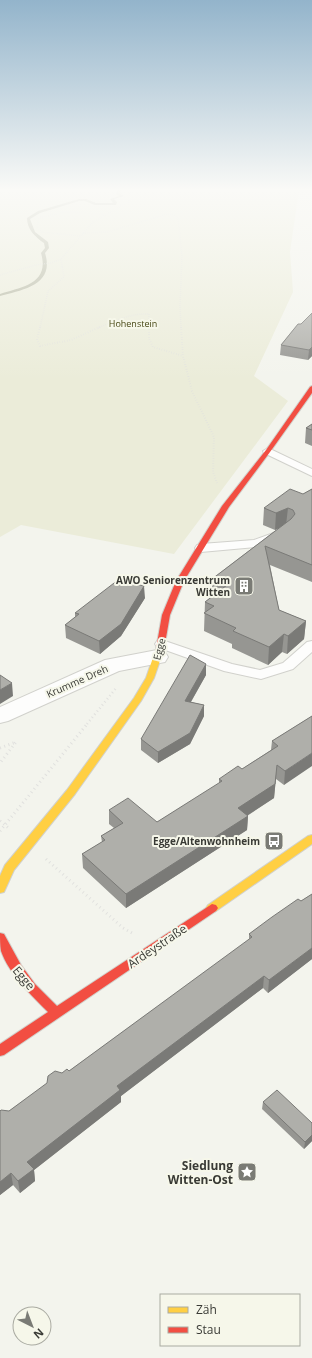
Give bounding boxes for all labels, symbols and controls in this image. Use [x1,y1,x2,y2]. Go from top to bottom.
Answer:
park label: Hohenstein [109,317,157,330]
place label: AWO Seniorenzentrum Witten [116,573,230,599]
building icon: AWO Seniorenzentrum Witten [233,575,255,597]
street label: Egge [149,636,169,661]
street label: Krumme Dreh [44,661,110,701]
bus stop icon: Egge/Altenwohnheim [263,830,285,852]
place label: Egge/Altenwohnheim [153,834,260,848]
street label: Ardeystraße [124,920,190,972]
street label: Egge [9,962,39,994]
place label: Siedlung Witten-Ost [168,1157,233,1188]
place icon: Siedlung Witten-Ost [236,1161,258,1183]
legend [160,1294,300,1346]
text: Zäh [196,1301,217,1318]
north arrow [12,1306,52,1346]
text: Stau [196,1321,221,1338]
text: N [31,1325,47,1342]

